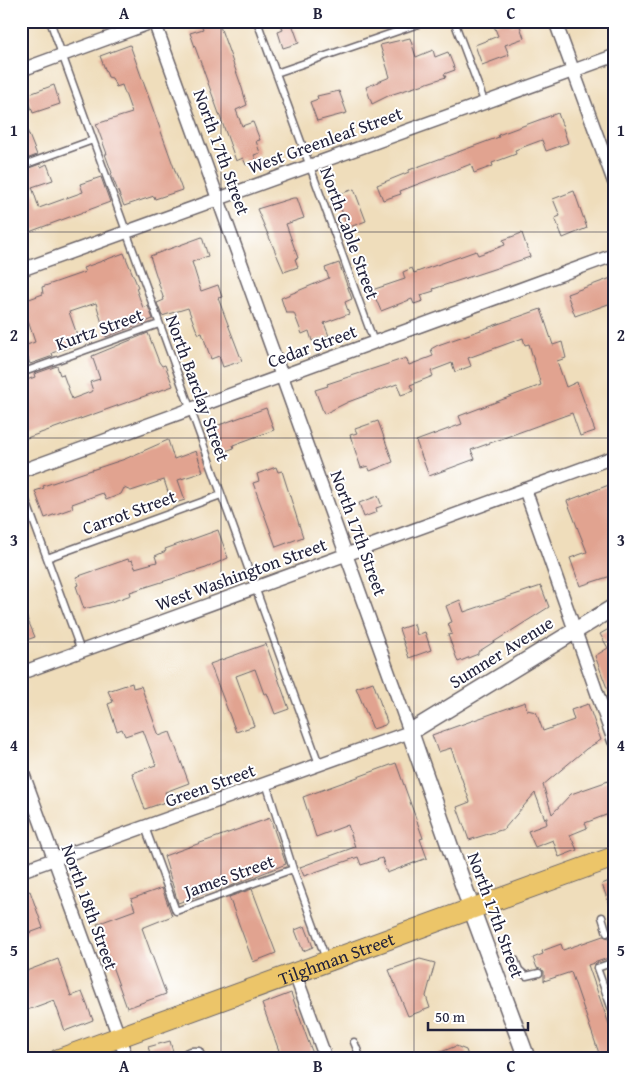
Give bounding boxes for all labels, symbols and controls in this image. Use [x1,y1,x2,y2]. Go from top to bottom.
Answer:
text: A [119,1,130,25]
text: B [313,1,323,25]
text: C [506,1,516,25]
street label: North 17th Street [187,85,257,219]
street label: West Greenleaf Street [244,99,407,180]
text: 1 [10,118,18,142]
text: 1 [617,118,625,142]
street label: North Cable Street [313,163,387,304]
street label: Kurtz Street [51,300,147,357]
street label: North Barclay Street [159,311,237,466]
street label: Cedar Street [264,317,361,375]
text: 2 [10,323,18,347]
text: 2 [617,323,625,347]
street label: North 17th Street [324,466,394,600]
street label: Carrot Street [78,482,180,541]
text: 3 [10,528,18,552]
text: 3 [617,528,625,552]
street label: West Washington Street [152,530,331,617]
street label: Sumner Avenue [444,609,558,695]
text: 4 [10,733,18,757]
text: 4 [617,733,625,757]
street label: Green Street [161,756,260,814]
street label: North 18th Street [55,840,125,974]
street label: James Street [178,847,278,905]
street label: North 17th Street [461,848,531,982]
street label: Tilghman Street [274,924,399,992]
text: 5 [10,938,18,962]
text: 5 [617,938,625,962]
scale bar [428,1000,528,1032]
text: 50 m [435,1006,466,1027]
text: A [119,1054,130,1078]
text: B [313,1054,323,1078]
text: C [506,1054,516,1078]

